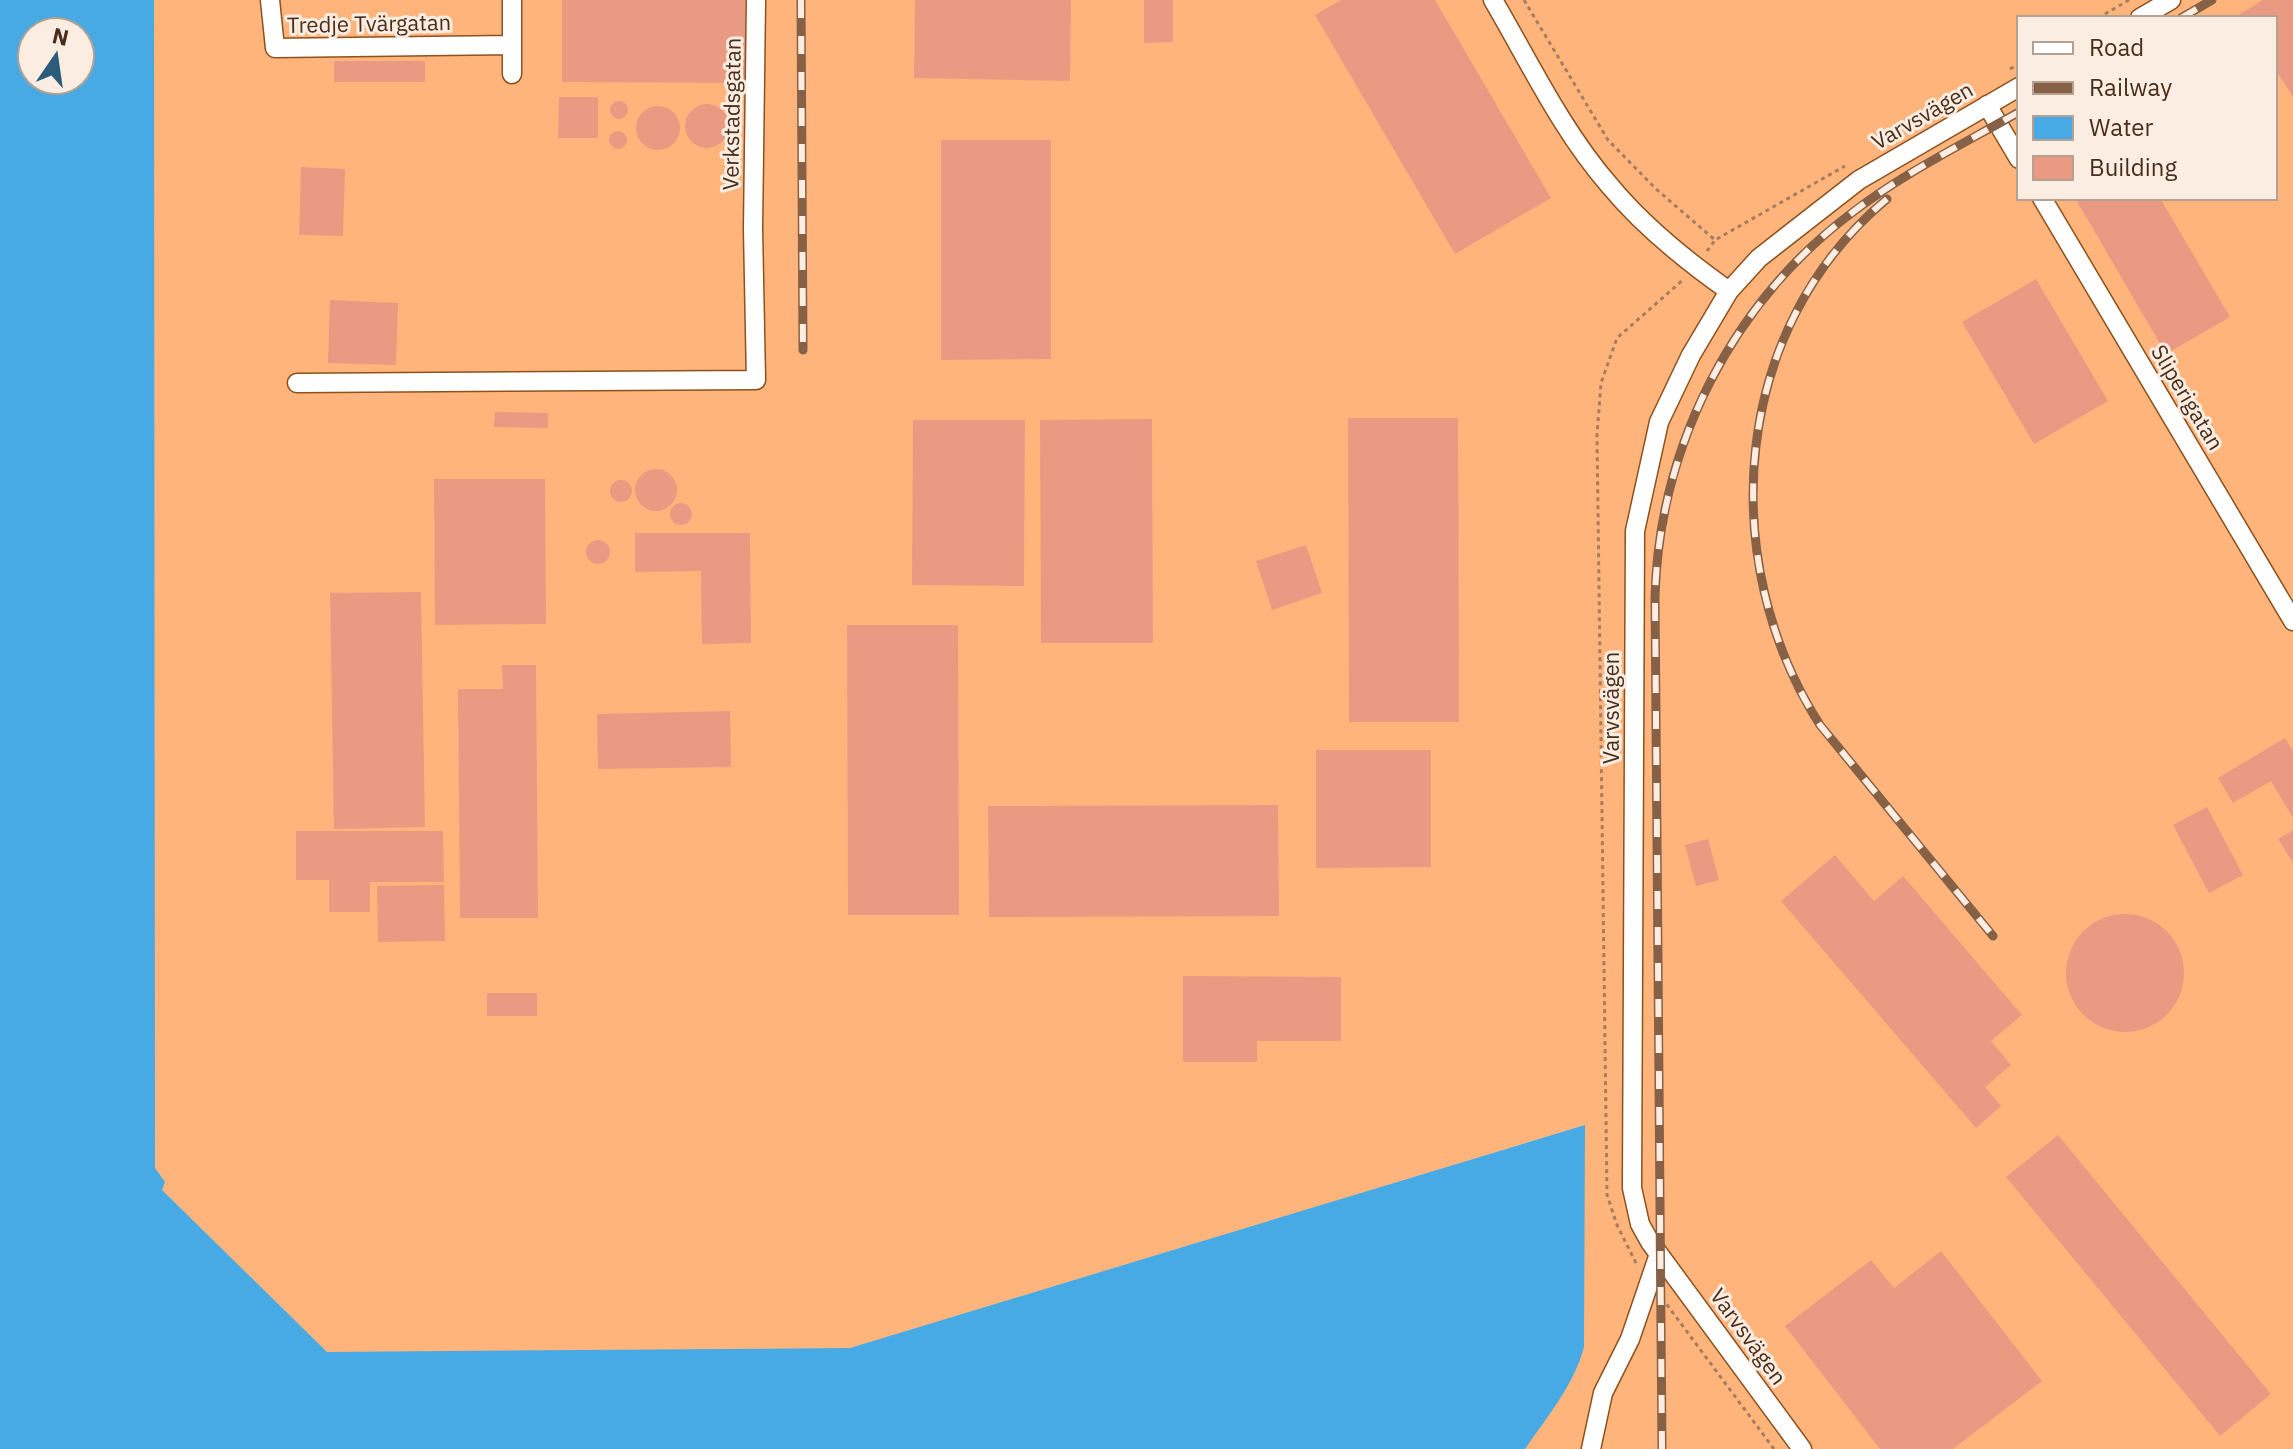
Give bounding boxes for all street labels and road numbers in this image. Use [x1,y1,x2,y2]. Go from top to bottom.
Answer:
street label: Tredje Tvärgatan [287,7,451,39]
street label: Verkstadsgatan [715,37,747,191]
street label: Varvsvägen [1866,74,1978,156]
street label: Sliperigatan [2145,339,2231,455]
street label: Varvsvägen [1596,652,1625,764]
street label: Varvsvägen [1704,1282,1794,1390]

